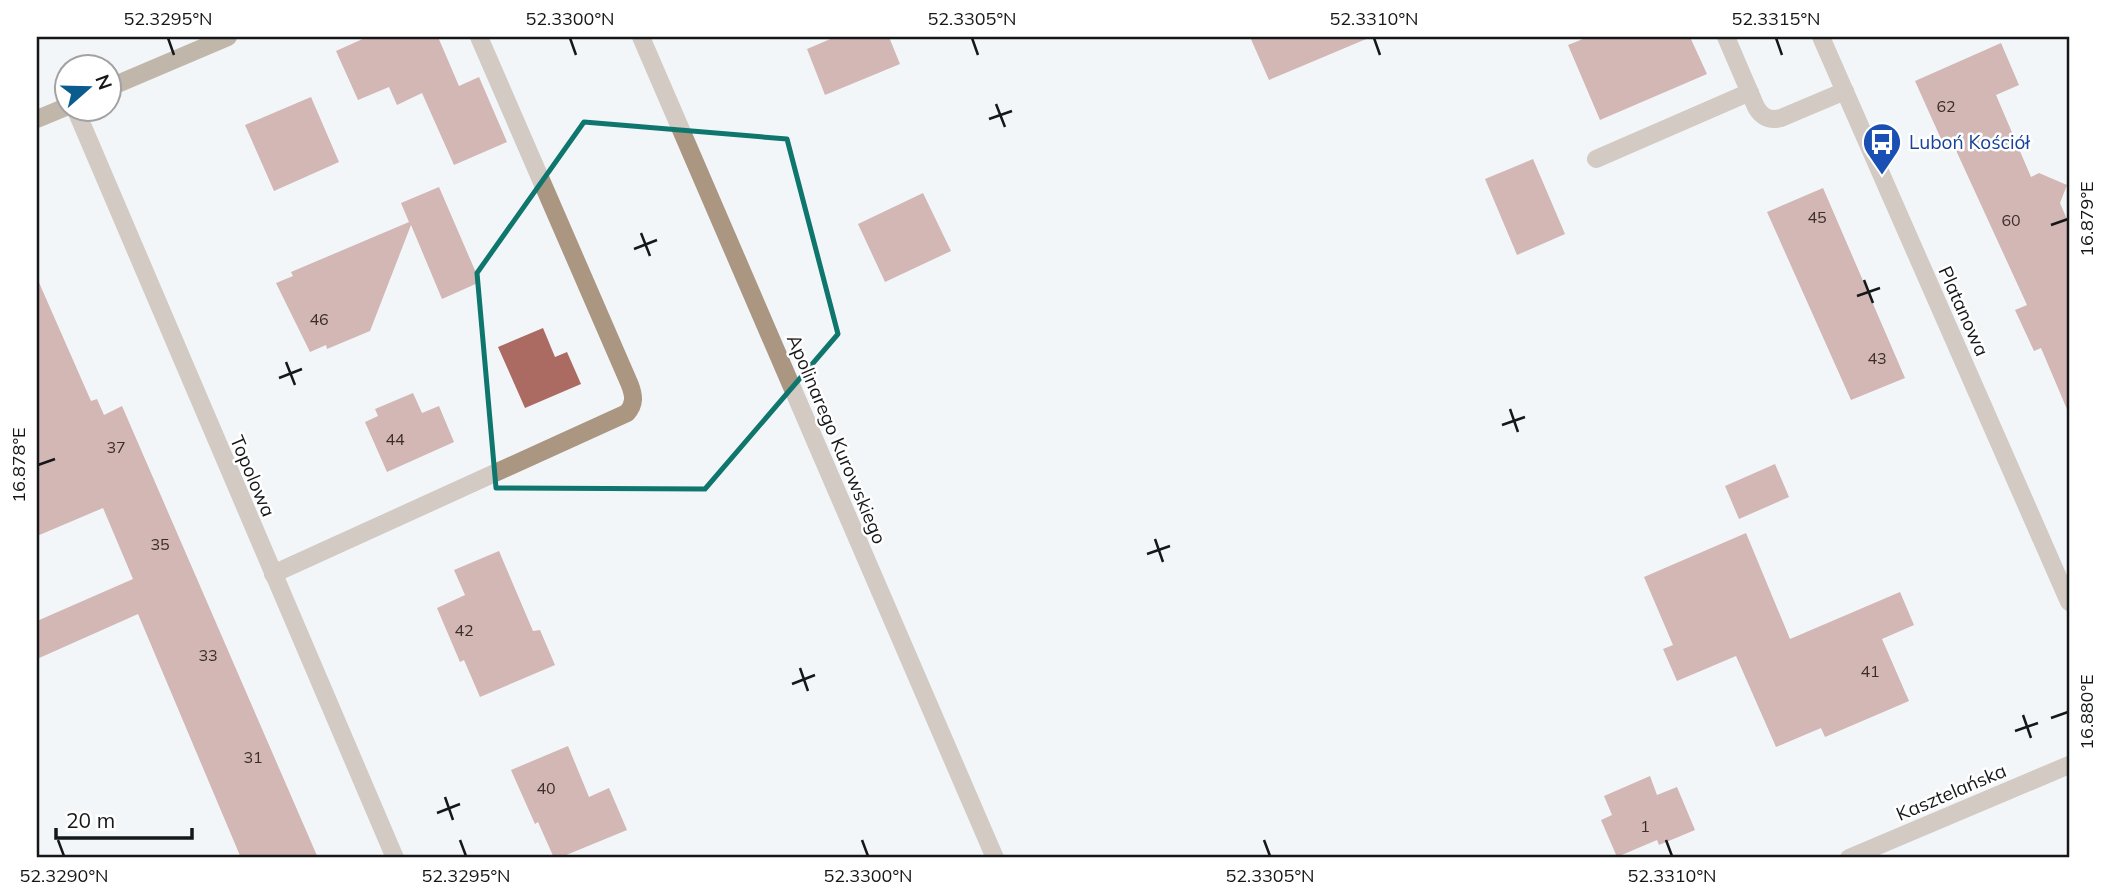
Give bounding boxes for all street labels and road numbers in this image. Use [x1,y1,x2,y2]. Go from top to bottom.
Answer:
street label: Platanowa [1934,262,1994,360]
street label: Apolinarego Kurowskiego [782,331,892,547]
street label: Topolowa [225,432,281,520]
street label: Kasztelańska [1892,758,2010,826]

